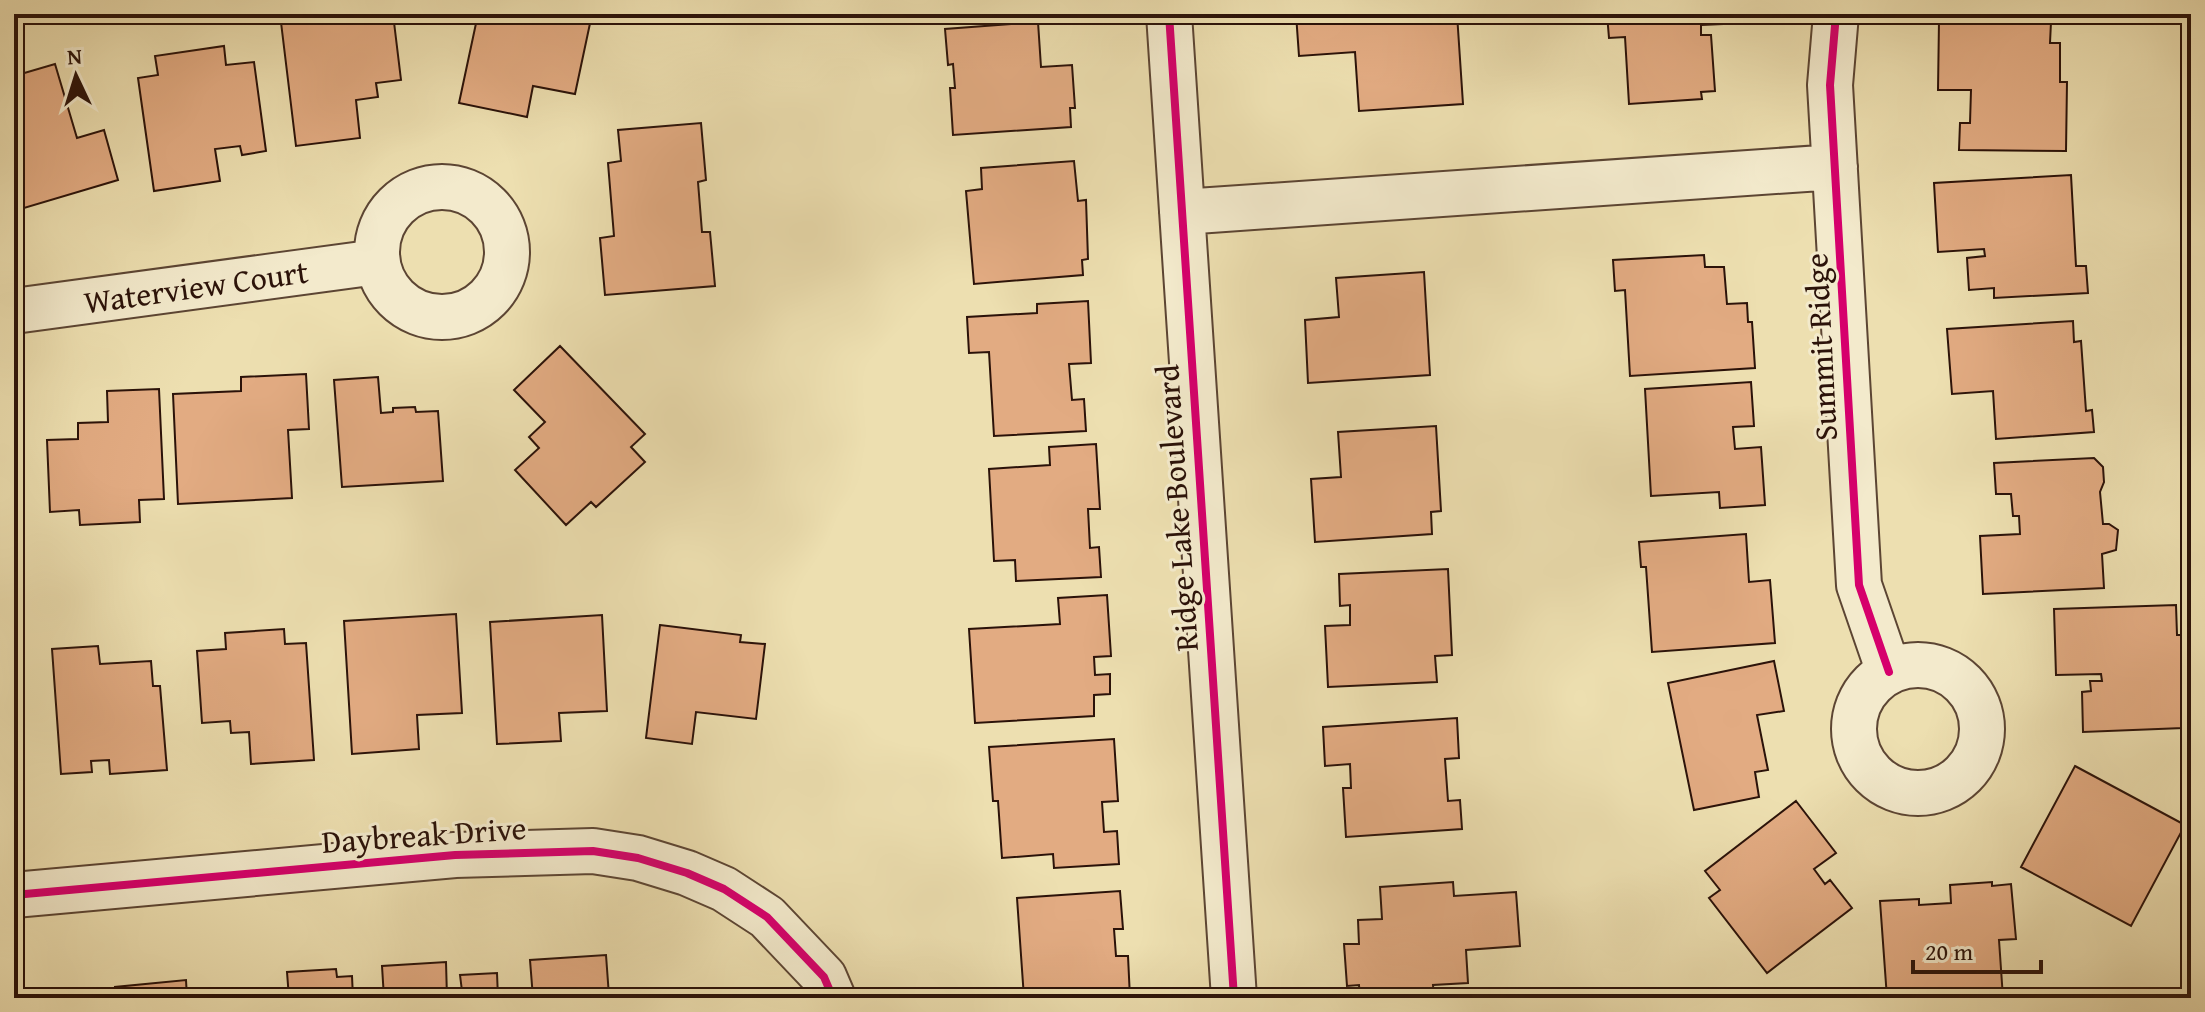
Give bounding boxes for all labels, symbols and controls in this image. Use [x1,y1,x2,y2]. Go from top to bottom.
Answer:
north arrow [36,36,116,116]
text: N [66,40,83,73]
street label: Waterview Court [81,248,311,325]
street label: Summit Ridge [1792,252,1849,442]
street label: Ridge Lake Boulevard [1143,363,1210,653]
street label: Daybreak Drive [320,804,528,865]
scale bar [1913,924,2041,974]
text: 20 m [1925,934,1973,969]

